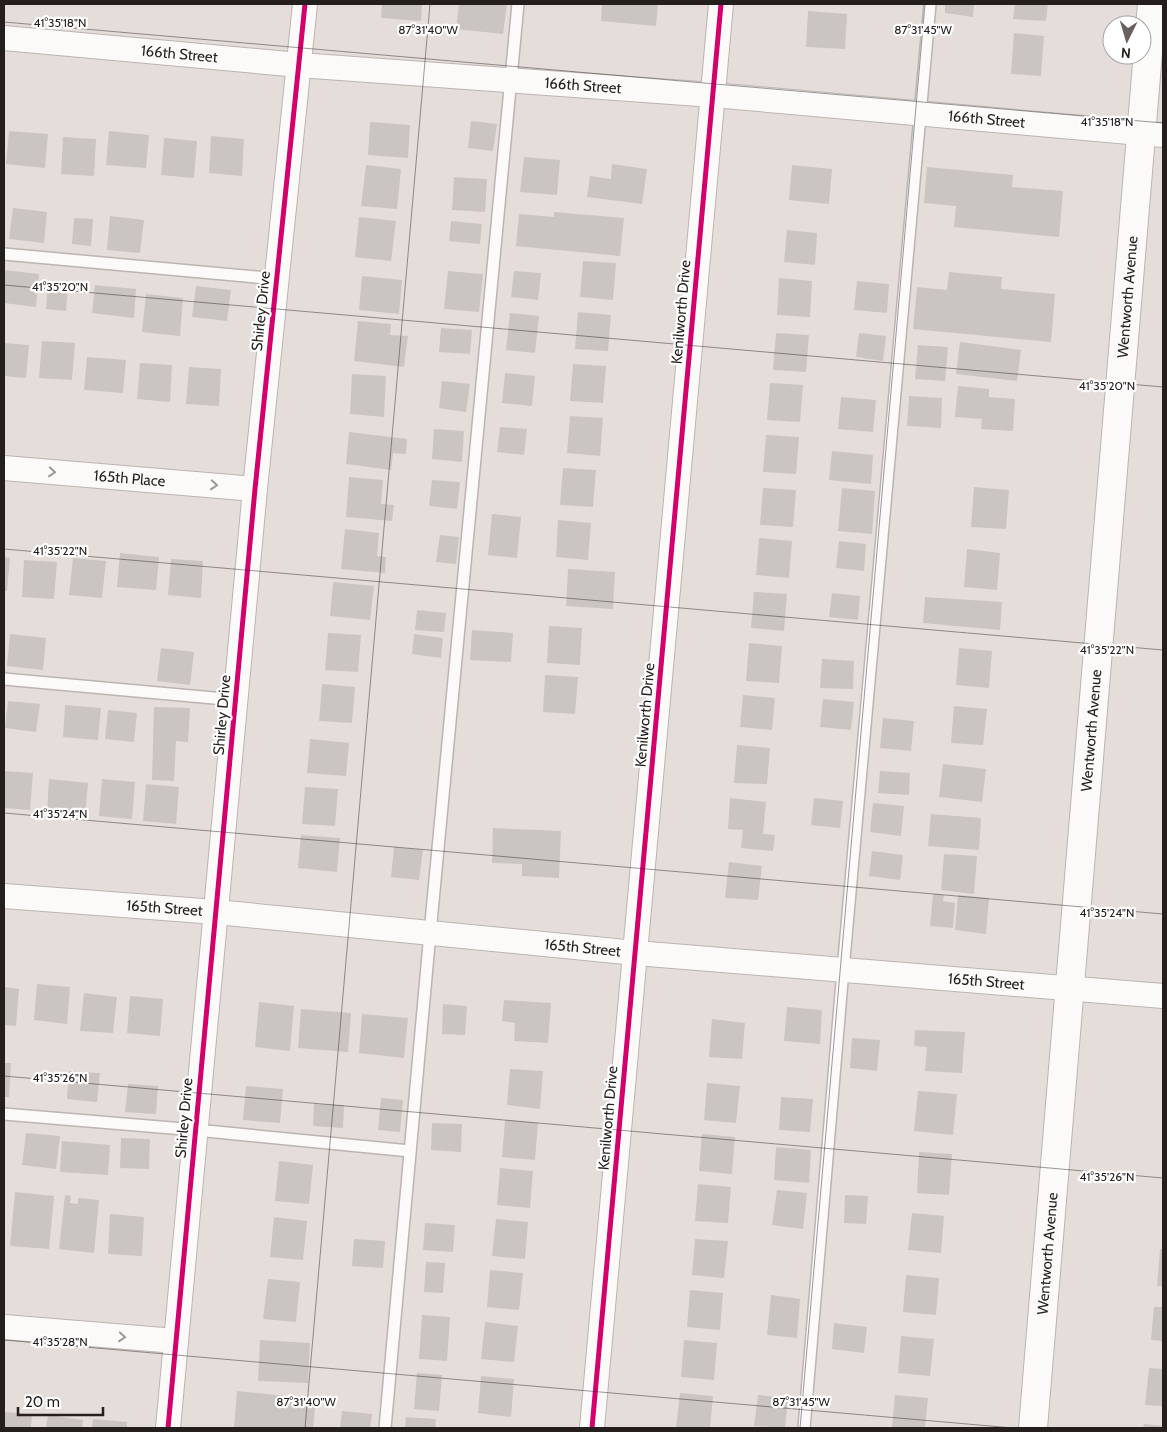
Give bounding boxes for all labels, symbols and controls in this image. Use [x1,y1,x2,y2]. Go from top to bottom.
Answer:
text: 41°35'18"N [34,15,86,30]
north arrow [1102,15,1152,65]
text: 87°31'40"W [398,22,458,37]
text: 87°31'45"W [894,22,952,37]
street label: 166th Street [140,42,218,67]
text: N [1120,44,1132,62]
street label: 166th Street [544,74,622,97]
street label: 166th Street [947,107,1026,132]
text: 41°35'18"N [1081,114,1133,129]
street label: Wentworth Avenue [1113,235,1142,359]
street label: Kenilworth Drive [667,259,695,365]
street label: Shirley Drive [248,270,274,352]
text: 41°35'20"N [32,279,88,294]
text: 41°35'20"N [1079,378,1135,393]
one-way arrow [49,466,57,477]
street label: 165th Place [93,467,166,490]
one-way arrow [211,480,219,491]
text: 41°35'22"N [33,543,87,558]
text: 41°35'22"N [1080,642,1134,657]
street label: Kenilworth Drive [631,662,659,768]
street label: Wentworth Avenue [1077,668,1105,792]
street label: Shirley Drive [210,674,234,756]
text: 41°35'24"N [33,806,87,821]
street label: 165th Street [126,896,203,920]
text: 41°35'24"N [1080,905,1134,920]
street label: 165th Street [544,935,622,960]
street label: 165th Street [947,969,1025,994]
street label: Kenilworth Drive [594,1065,622,1171]
text: 41°35'26"N [33,1070,87,1085]
street label: Shirley Drive [172,1077,196,1159]
text: 41°35'26"N [1080,1169,1134,1184]
street label: Wentworth Avenue [1033,1191,1062,1315]
one-way arrow [118,1331,126,1342]
text: 41°35'28"N [32,1334,88,1349]
scale bar [18,1384,102,1416]
text: 20 m [25,1393,60,1411]
text: 87°31'40"W [276,1394,336,1409]
text: 87°31'45"W [772,1394,830,1409]

